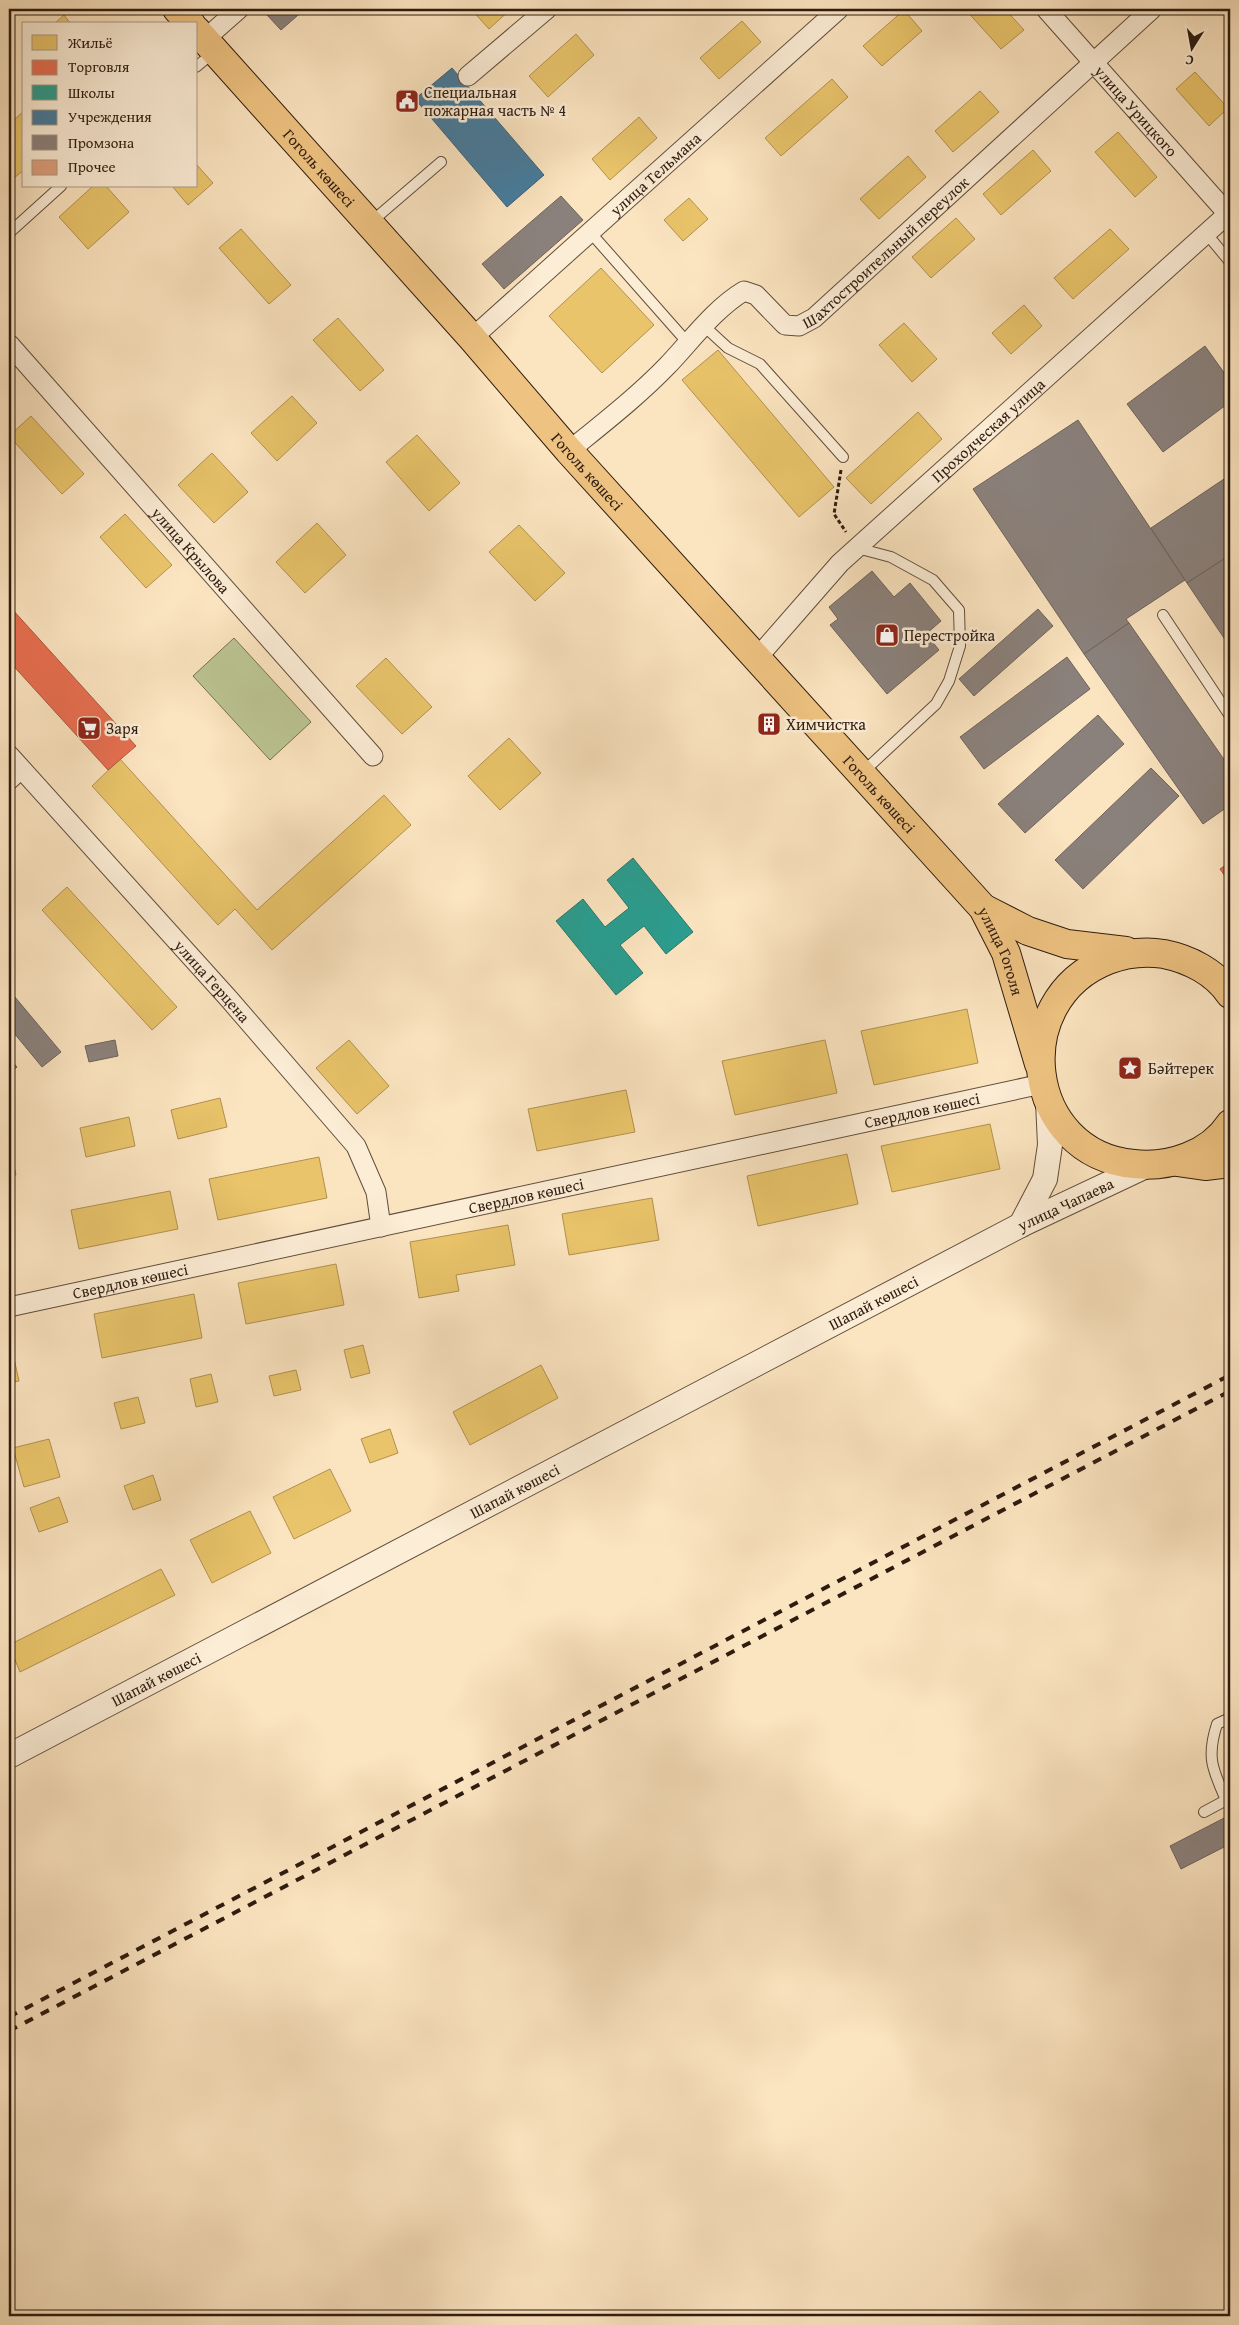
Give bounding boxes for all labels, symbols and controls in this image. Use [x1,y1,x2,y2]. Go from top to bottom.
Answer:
legend [22,22,198,188]
north arrow [1166,22,1216,72]
text: Жильё [67,32,113,53]
text: С [1184,50,1195,71]
text: Торговля [68,56,130,77]
street label: улица Урицкого [1088,59,1184,162]
place label: Специальная пожарная часть № 4 [424,80,566,122]
text: Школы [68,82,115,103]
public building icon: Специальная пожарная часть № 4 [394,88,420,114]
text: Учреждения [68,106,152,127]
street label: Гоголь көшесі [278,123,362,213]
street label: улица Тельмана [603,126,706,222]
text: Промзона [68,132,135,153]
text: Прочее [68,156,116,177]
street label: Шахтостроительный переулок [798,170,974,334]
street label: Проходческая улица [925,372,1050,488]
street label: Гоголь көшесі [546,427,630,516]
street label: улица Крылова [145,501,236,599]
shop icon: Перестройка [874,622,900,648]
place label: Перестройка [904,623,995,647]
building icon: Химчистка [756,711,782,737]
place label: Химчистка [786,712,866,736]
supermarket icon: Заря [76,715,102,741]
place label: Заря [106,716,139,740]
street label: Гоголь көшесі [838,749,922,839]
street label: улица Гоголя [972,901,1030,998]
street label: улица Герцена [168,933,256,1028]
place icon: Бәйтерек [1117,1055,1143,1081]
place label: Бәйтерек [1148,1056,1214,1080]
street label: Свердлов көшесі [862,1086,982,1134]
street label: Свердлов көшесі [466,1171,587,1219]
street label: улица Чапаева [1013,1171,1118,1237]
street label: Свердлов көшесі [70,1257,191,1305]
street label: Шапай көшесі [824,1269,923,1336]
street label: Шапай көшесі [465,1457,564,1524]
street label: Шапай көшесі [107,1645,206,1712]

